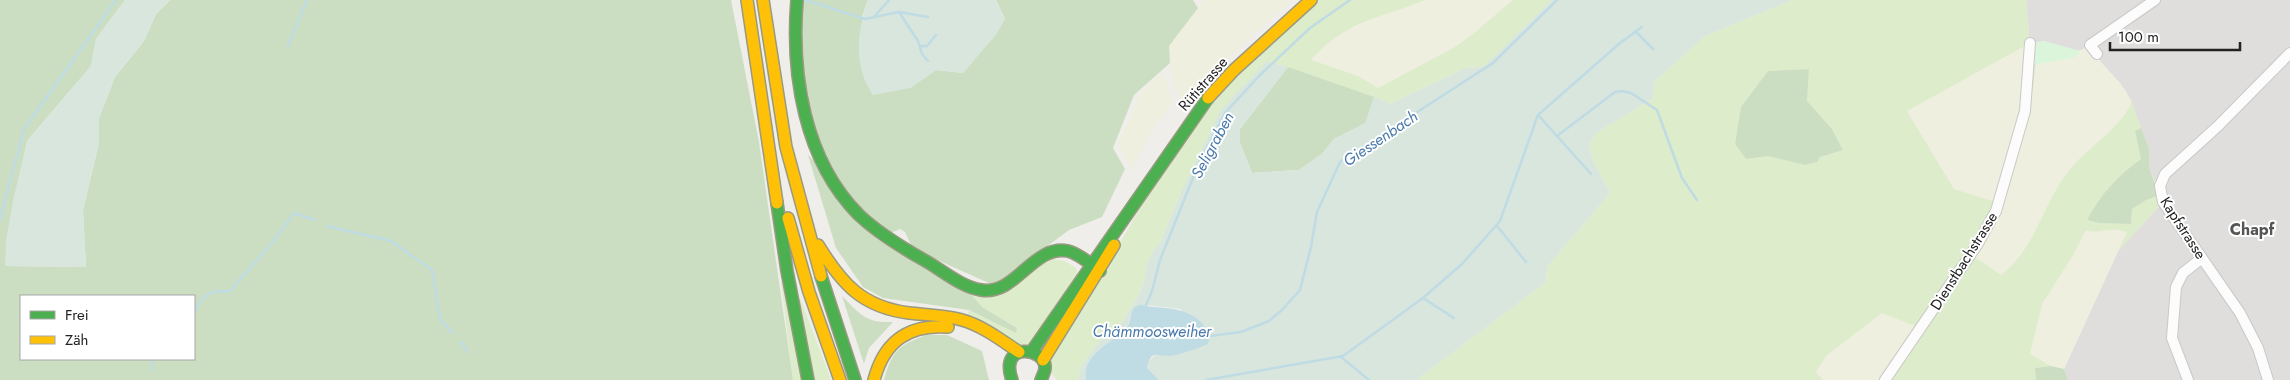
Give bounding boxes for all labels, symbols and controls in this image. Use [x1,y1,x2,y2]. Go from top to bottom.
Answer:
scale bar [2110,20,2240,52]
text: 100 m [2118,26,2159,48]
street label: Rütistrasse [1173,52,1233,116]
water label: Giessenbach [1338,105,1422,172]
water label: Seligraben [1185,108,1240,182]
street label: Kapfstrasse [2155,193,2212,264]
street label: Dienstbachstrasse [1925,207,2003,314]
district label: Chapf [2230,218,2276,241]
legend [20,295,195,360]
text: Frei [65,304,89,326]
water label: Chämmoosweiher [1093,320,1213,343]
text: Zäh [65,329,88,351]

